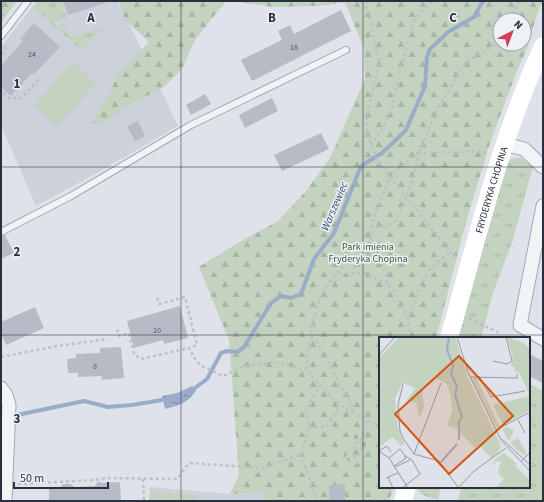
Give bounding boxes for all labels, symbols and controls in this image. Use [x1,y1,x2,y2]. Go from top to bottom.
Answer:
text: A [86,9,95,27]
text: B [268,9,276,27]
text: C [449,9,457,27]
north arrow [492,12,532,52]
text: N [511,17,526,33]
house number: 18 [290,42,298,53]
house number: 24 [28,49,36,60]
text: 1 [14,75,21,93]
street label: FRYDERYKA CHOPINA [472,145,512,235]
water label: Warszewiec [317,179,352,233]
park label: Park imienia Fryderyka Chopina [329,240,407,266]
text: 2 [14,243,21,261]
house number: 10 [153,325,161,336]
inset map [379,337,530,488]
house number: 8 [93,361,97,372]
text: 3 [14,410,21,428]
scale bar [14,464,108,490]
text: 50 m [20,470,44,487]

